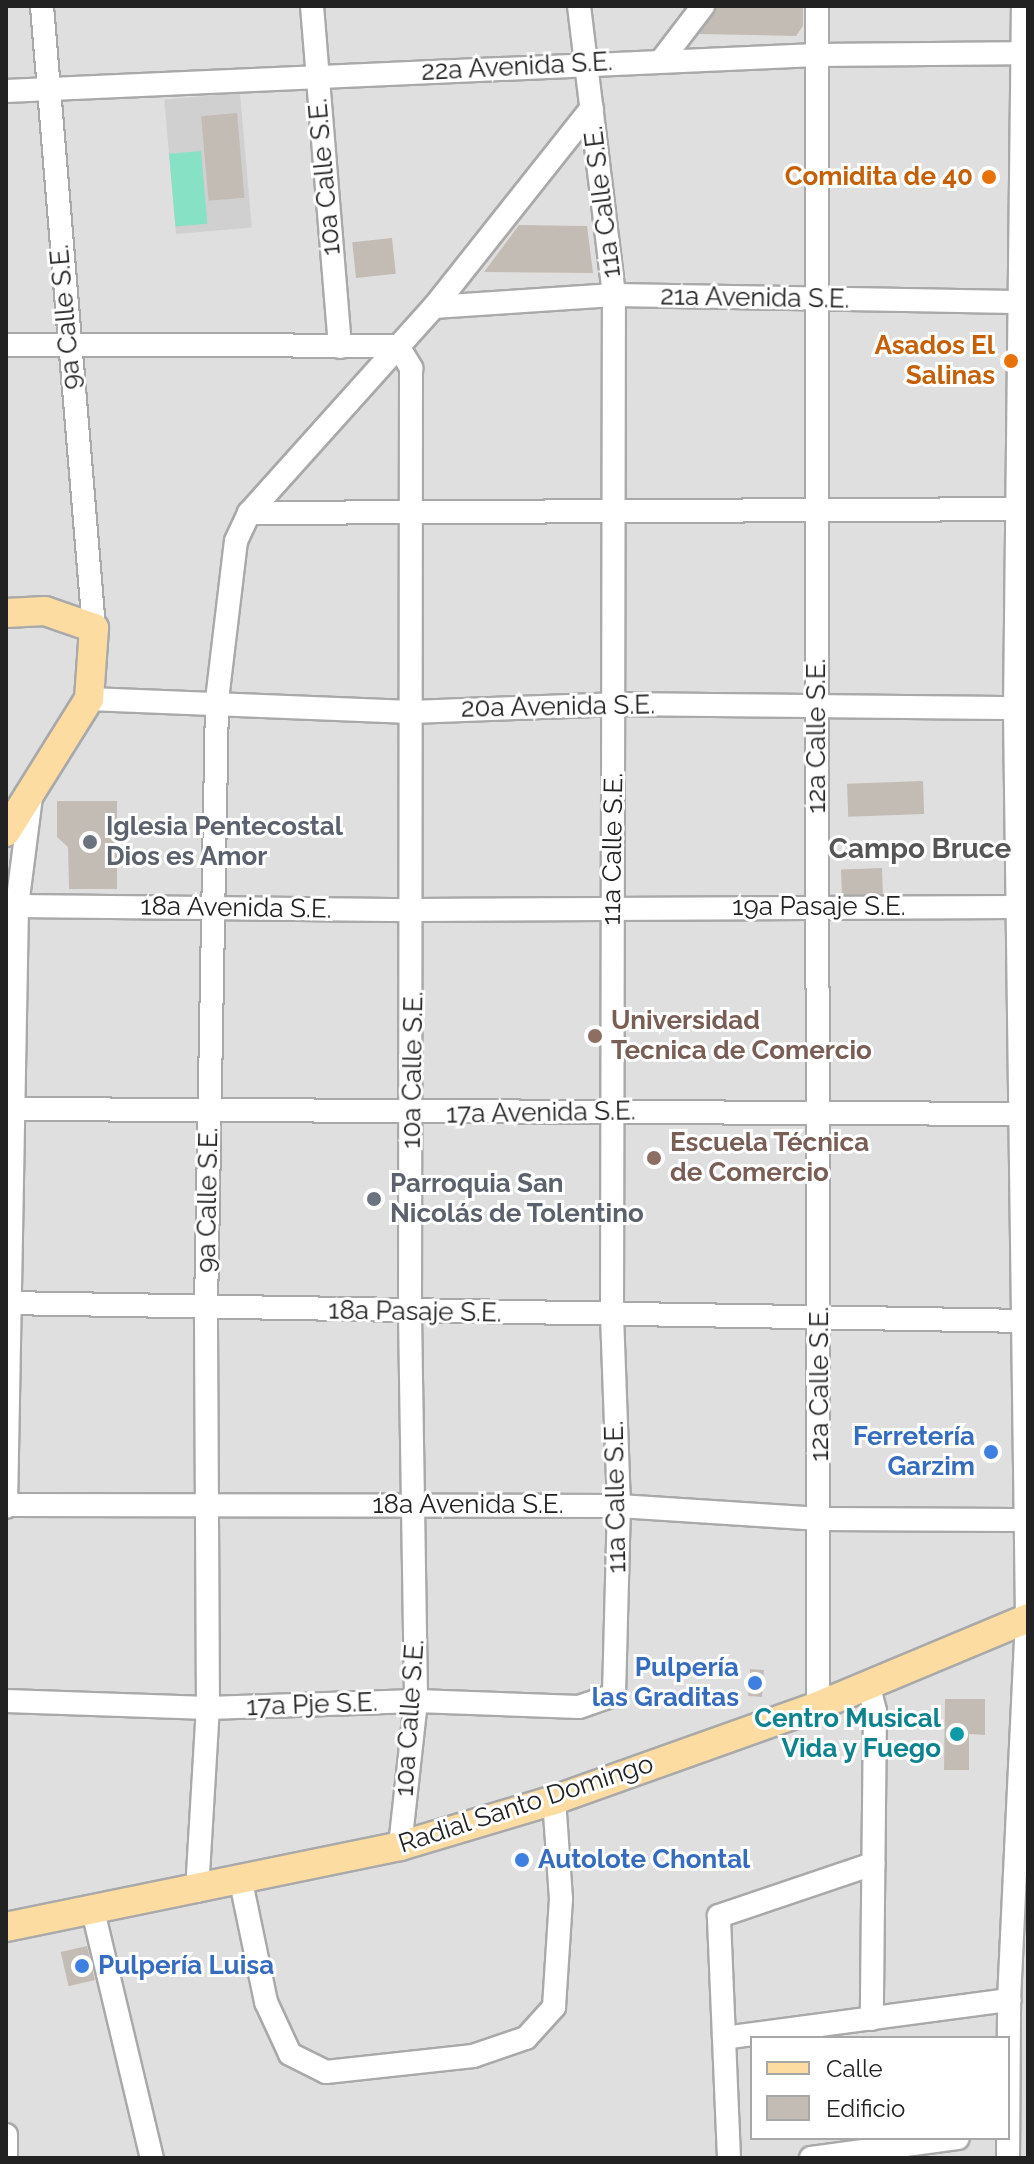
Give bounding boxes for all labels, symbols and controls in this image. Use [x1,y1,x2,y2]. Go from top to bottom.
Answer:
street label: 22a Avenida S.E. [420,46,614,88]
street label: 10a Calle S.E. [303,97,347,257]
street label: 11a Calle S.E. [578,124,628,280]
place label: Comidita de 40 [785,161,973,193]
marker: Comidita de 40 [980,168,998,186]
street label: 9a Calle S.E. [44,243,88,391]
street label: 21a Avenida S.E. [660,281,850,315]
place label: Asados El Salinas [874,330,995,392]
marker: Asados El Salinas [1002,352,1020,370]
street label: 12a Calle S.E. [801,659,833,813]
street label: 20a Avenida S.E. [460,690,656,724]
street label: 11a Calle S.E. [596,772,630,926]
place label: Iglesia Pentecostal Dios es Amor [106,811,343,872]
district label: Campo Bruce [829,832,1011,866]
marker: Iglesia Pentecostal Dios es Amor [81,833,99,851]
street label: 18a Avenida S.E. [140,891,332,925]
street label: 19a Pasaje S.E. [732,891,906,923]
street label: 10a Calle S.E. [396,991,430,1149]
place label: Universidad Tecnica de Comercio [611,1005,872,1066]
marker: Universidad Tecnica de Comercio [586,1027,604,1045]
street label: 17a Avenida S.E. [446,1096,636,1130]
street label: 9a Calle S.E. [191,1127,225,1273]
place label: Escuela Técnica de Comercio [670,1127,870,1188]
marker: Escuela Técnica de Comercio [645,1149,663,1167]
place label: Parroquia San Nicolás de Tolentino [390,1168,644,1230]
marker: Parroquia San Nicolás de Tolentino [365,1190,383,1208]
street label: 18a Pasaje S.E. [328,1295,502,1329]
street label: 12a Calle S.E. [804,1307,836,1461]
street label: 11a Calle S.E. [599,1420,633,1574]
place label: Ferretería Garzim [853,1421,975,1482]
marker: Ferretería Garzim [982,1443,1000,1461]
street label: 18a Avenida S.E. [372,1489,564,1521]
street label: 10a Calle S.E. [389,1638,431,1798]
place label: Pulpería las Graditas [592,1652,739,1714]
marker: Pulpería las Graditas [746,1674,764,1692]
street label: 17a Pje S.E. [246,1687,378,1723]
place label: Centro Musical Vida y Fuego [754,1703,941,1764]
marker: Centro Musical Vida y Fuego [948,1725,966,1743]
street label: Radial Santo Domingo [394,1748,658,1860]
place label: Autolote Chontal [538,1844,750,1876]
marker: Autolote Chontal [513,1851,531,1869]
place label: Pulpería Luisa [98,1950,274,1982]
marker: Pulpería Luisa [73,1957,91,1975]
legend [750,2036,1010,2140]
text: Calle [826,2054,883,2083]
text: Edificio [826,2094,905,2123]

